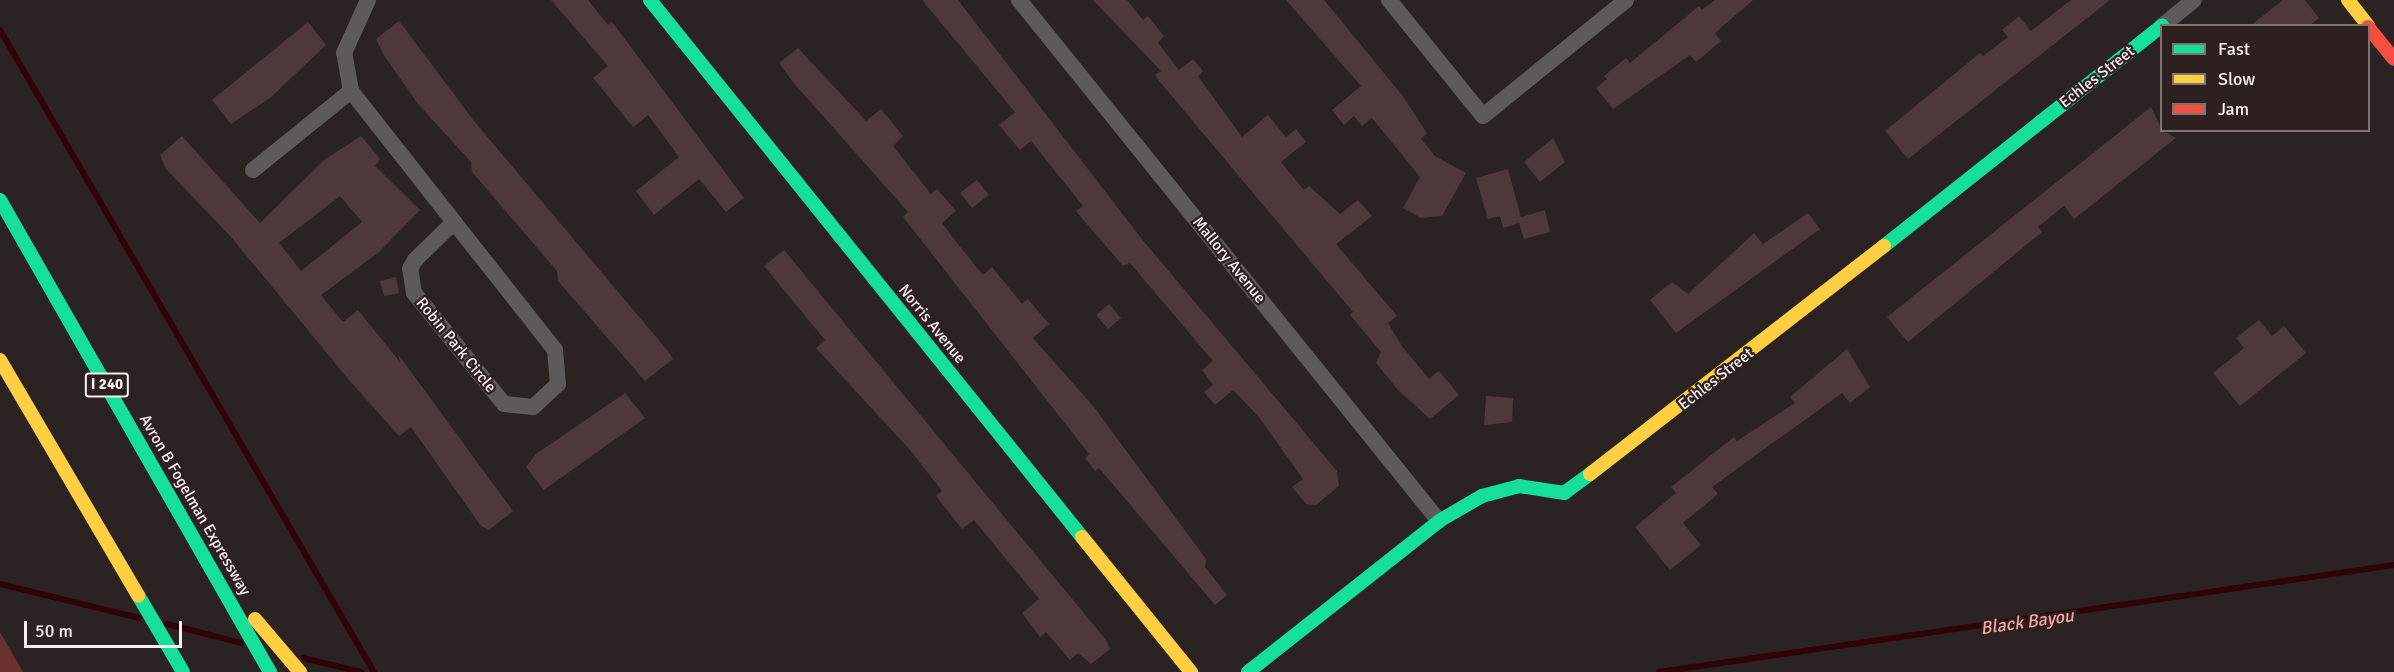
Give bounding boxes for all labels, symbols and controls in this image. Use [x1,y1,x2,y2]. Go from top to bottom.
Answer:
legend [2160,24,2370,132]
text: Fast [2218,38,2250,60]
street label: Echles Street [2056,42,2138,112]
text: Slow [2218,68,2255,90]
text: Jam [2218,98,2249,120]
street label: Mallory Avenue [1188,213,1270,307]
street label: Norris Avenue [894,281,970,367]
street label: Robin Park Circle [412,294,500,396]
street label: Echles Street [1675,344,1757,414]
road number: I 240 [84,373,130,397]
street label: Avron B Fogelman Expressway [135,411,255,599]
water label: Black Bayou [1979,605,2075,639]
scale bar [27,609,184,647]
text: 50 m [35,620,73,642]

